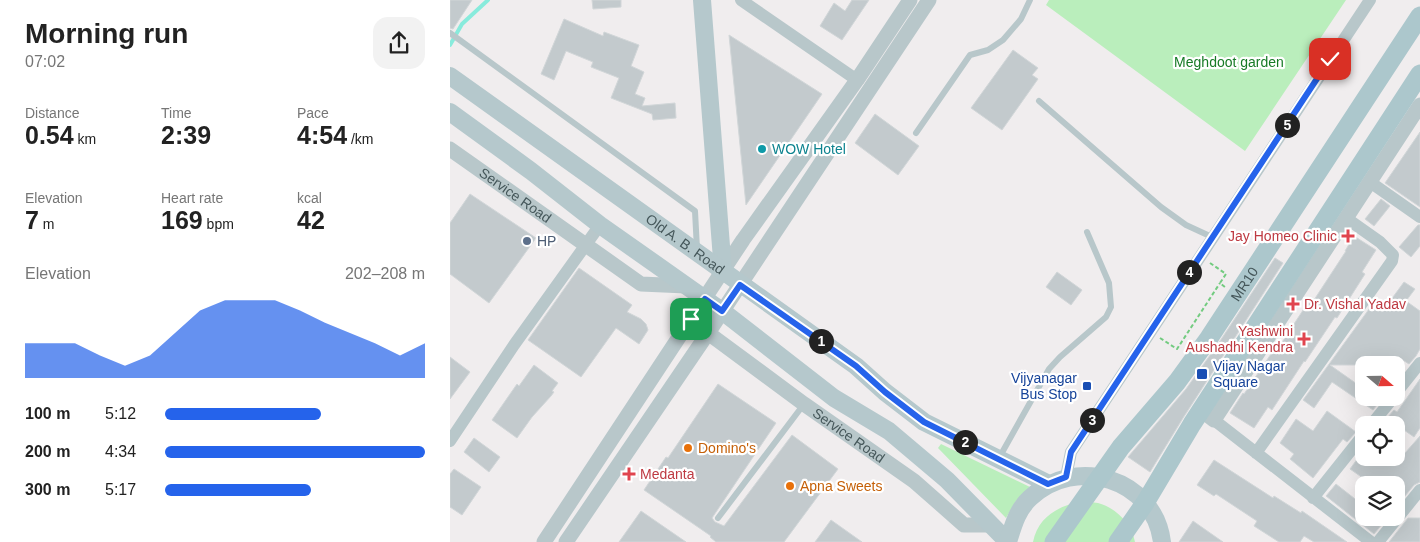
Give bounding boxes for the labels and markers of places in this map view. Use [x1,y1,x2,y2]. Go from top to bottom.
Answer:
pin [1309,38,1351,80]
pin: 5 [1274,112,1300,138]
place label: WOW Hotel [772,141,846,157]
marker: WOW Hotel [756,143,768,155]
place label: Jay Homeo Clinic [1228,228,1337,244]
marker: Jay Homeo Clinic [1341,229,1355,243]
place label: HP [537,233,556,249]
marker: HP [521,235,533,247]
pin: 4 [1176,260,1202,284]
place label: Dr. Vishal Yadav [1304,296,1406,312]
marker: Dr. Vishal Yadav [1286,297,1300,311]
pin [670,298,712,340]
place label: Yashwini Aushadhi Kendra [1186,323,1293,355]
pin: 1 [808,328,834,354]
marker: Yashwini Aushadhi Kendra [1297,332,1311,346]
place label: Vijay Nagar Square [1213,358,1285,390]
marker: Vijay Nagar Square [1195,367,1209,381]
place label: Vijyanagar Bus Stop [1011,370,1077,402]
marker: Vijyanagar Bus Stop [1081,380,1093,392]
pin: 3 [1080,408,1104,432]
pin: 2 [952,430,978,454]
place label: Domino's [698,440,756,456]
marker: Domino's [682,442,694,454]
place label: Medanta [640,466,695,482]
marker: Medanta [622,467,636,481]
place label: Apna Sweets [800,478,883,494]
marker: Apna Sweets [784,480,796,492]

